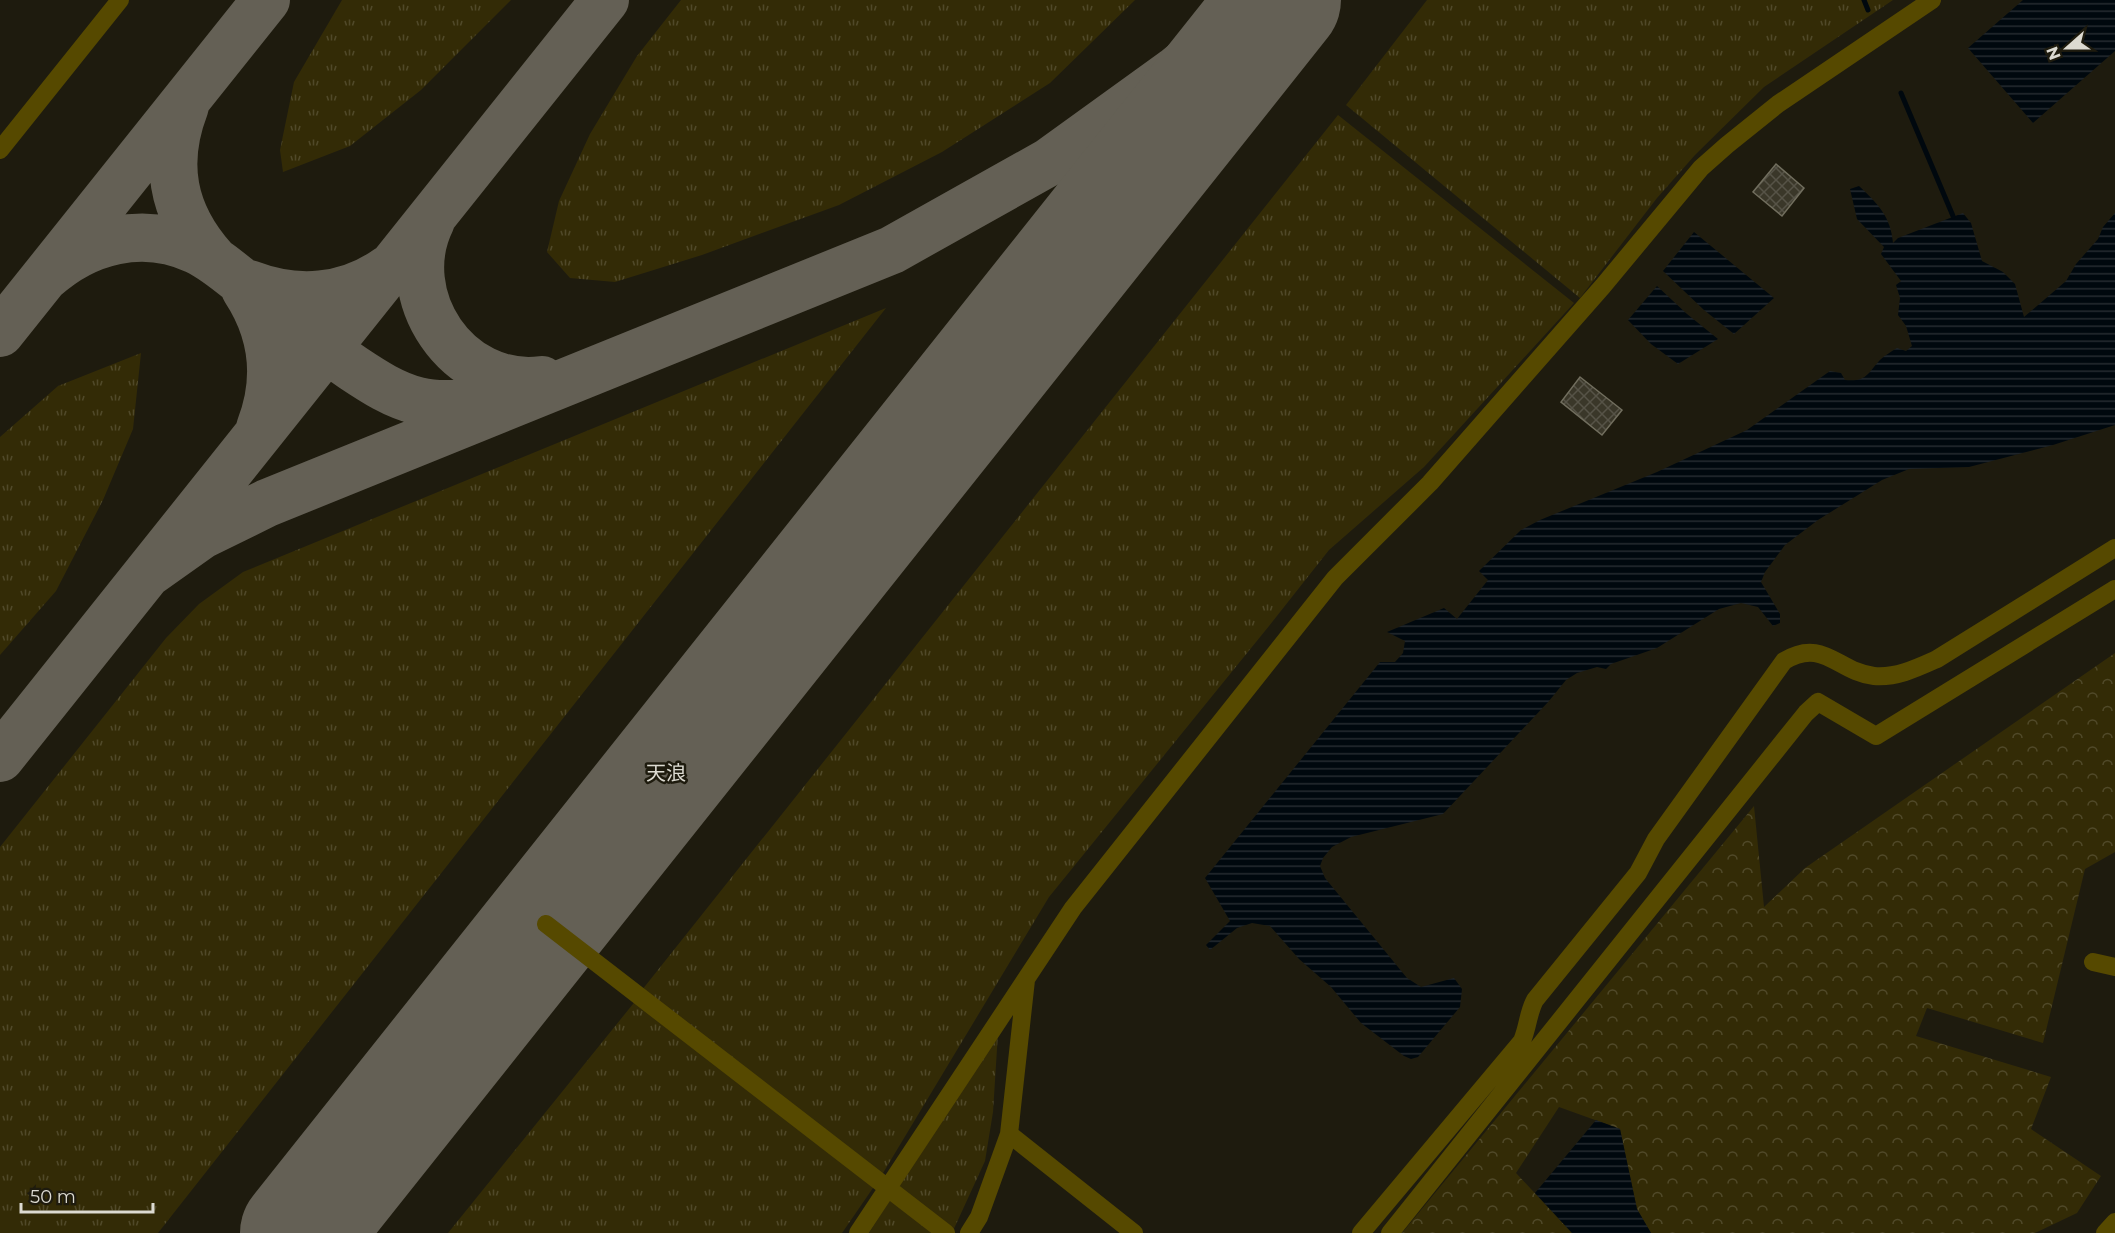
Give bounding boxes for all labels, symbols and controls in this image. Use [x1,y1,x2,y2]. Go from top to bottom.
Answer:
north arrow [2037,18,2097,78]
text: N [2042,44,2065,63]
district label: 天浪 [646,761,686,785]
scale bar [21,1176,153,1214]
text: 50 m [30,1186,76,1208]

